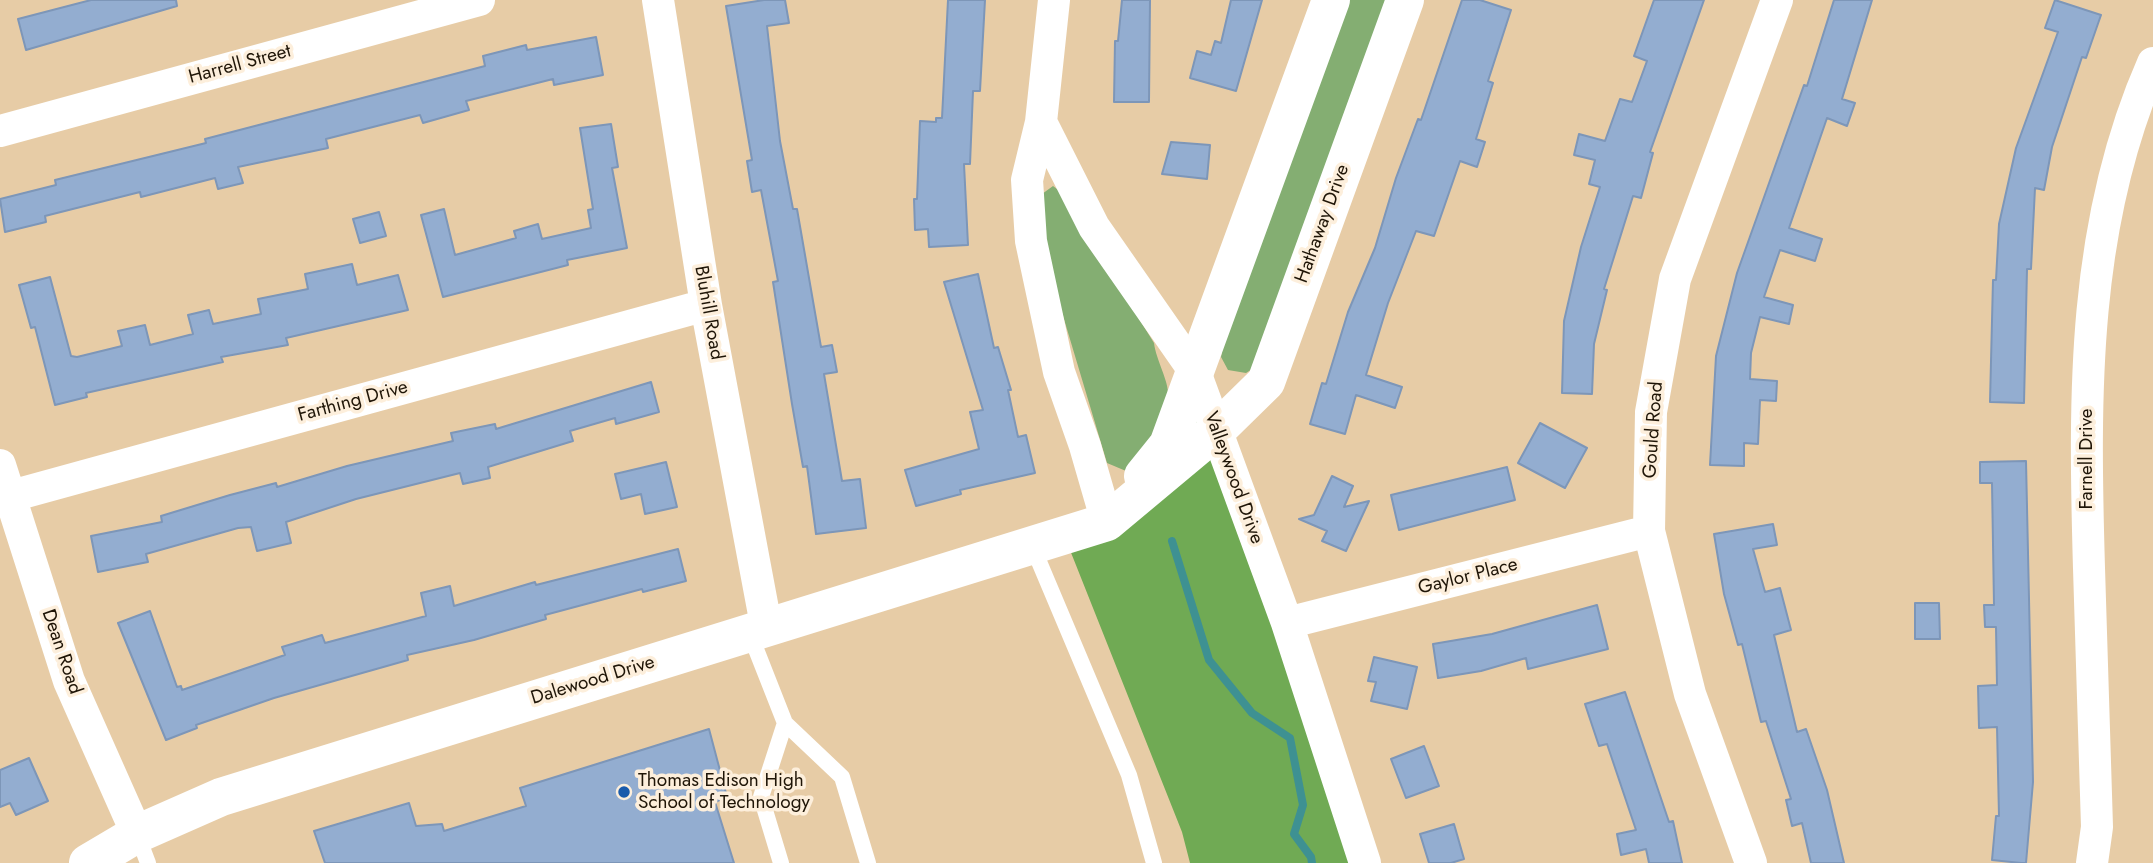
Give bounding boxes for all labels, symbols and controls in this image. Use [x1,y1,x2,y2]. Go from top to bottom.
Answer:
street label: Harrell Street [186,40,294,90]
street label: Hathaway Drive [1291,162,1355,286]
street label: Bluhill Road [689,264,727,362]
street label: Farthing Drive [296,376,410,428]
street label: Gould Road [1639,381,1669,479]
street label: Farnell Drive [2076,408,2098,510]
street label: Valleywood Drive [1199,409,1267,547]
street label: Gaylor Place [1416,554,1520,600]
street label: Dean Road [36,606,86,698]
street label: Dalewood Drive [528,651,658,711]
place label: Thomas Edison High School of Technology [638,770,810,814]
marker: Thomas Edison High School of Technology [616,784,632,800]

